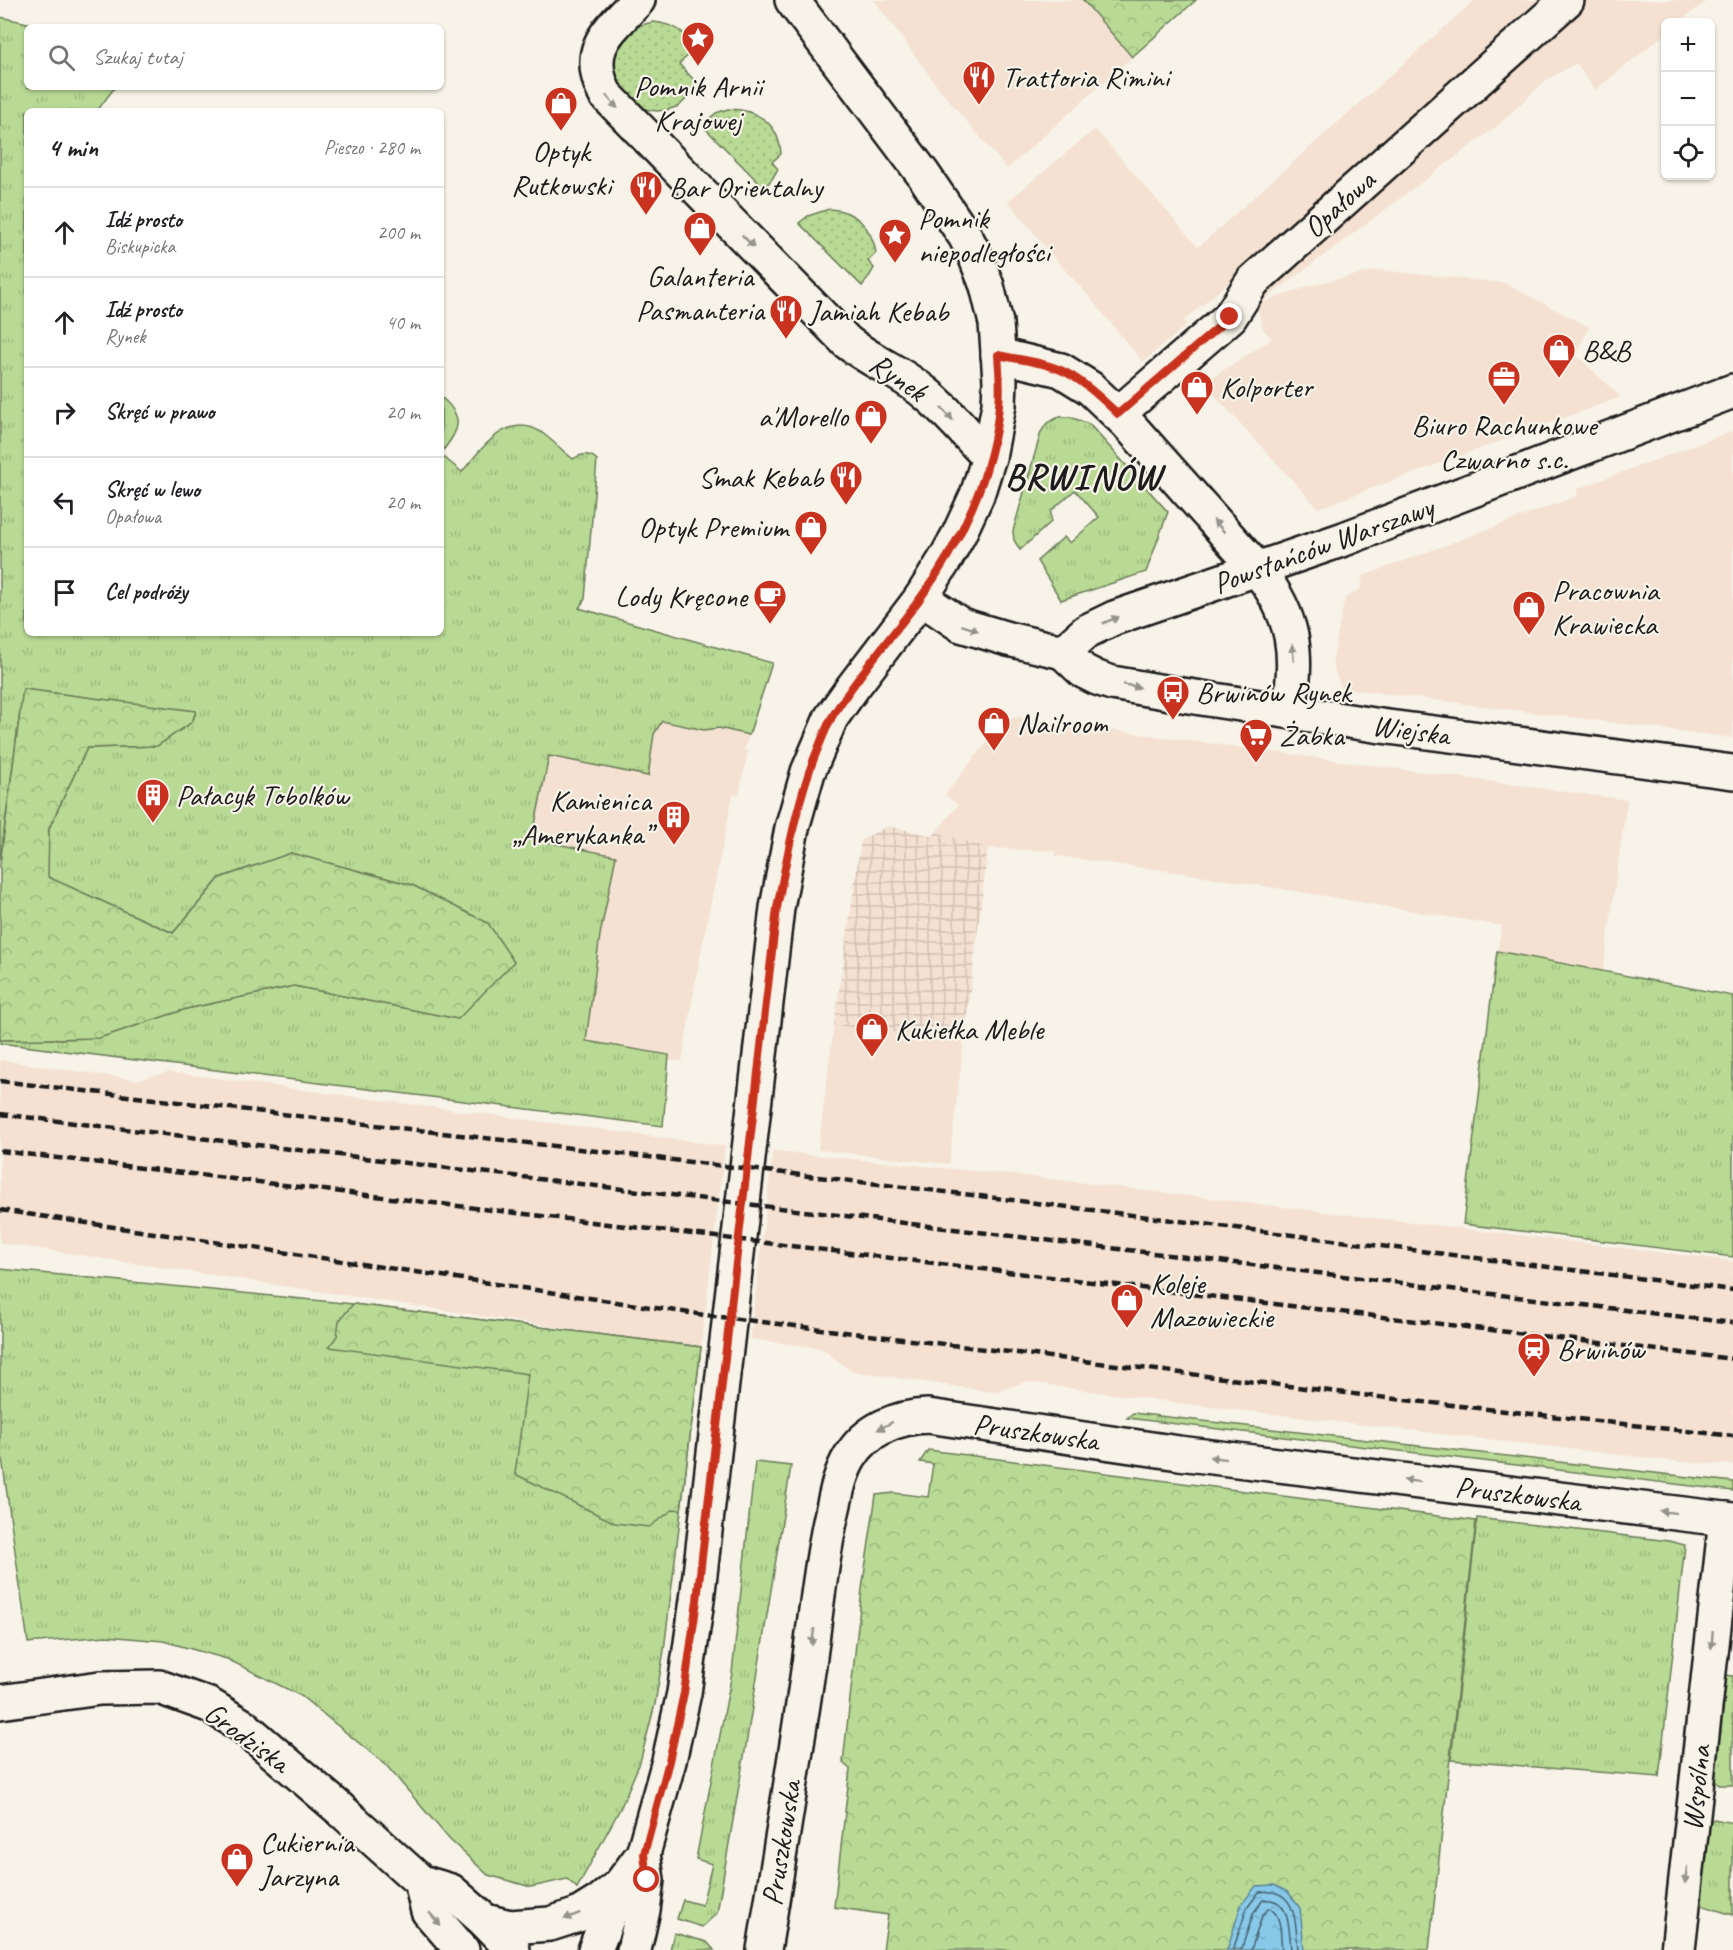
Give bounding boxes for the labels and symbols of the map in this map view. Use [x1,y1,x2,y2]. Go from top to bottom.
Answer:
place icon: Pomnik Arnii Krajowej [680,20,716,67]
place label: Trattoria Rimini [1002,58,1173,96]
restaurant icon: Trattoria Rimini [961,59,997,106]
place label: Pomnik Arnii Krajowej [634,67,765,139]
shop icon: Optyk Rutkowski [543,85,579,132]
one-way arrow [605,94,619,109]
place label: Optyk Rutkowski [511,132,614,204]
street label: Opałowa [1295,160,1384,246]
place label: Bar Orientalny [669,168,825,206]
restaurant icon: Bar Orientalny [628,169,664,216]
place label: Pomnik niepodległości [918,199,1053,271]
shop icon: Galanteria Pasmanteria [682,210,718,257]
place icon: Pomnik niepodległości [877,217,913,264]
one-way arrow [741,233,755,248]
place label: Galanteria Pasmanteria [636,257,766,329]
place label: Jamiah Kebab [807,292,950,330]
restaurant icon: Jamiah Kebab [768,293,804,340]
route end [1216,303,1242,329]
place label: B&B [1582,331,1633,369]
shop icon: B&B [1541,332,1577,379]
street label: Rynek [862,344,936,411]
office icon: Biuro Rachunkowe Czwarno s.c. [1486,359,1522,406]
place label: Kolporter [1220,368,1315,406]
shop icon: Kolporter [1179,369,1215,416]
place label: a'Morello [758,397,849,435]
shop icon: a'Morello [853,398,889,445]
one-way arrow [940,406,954,421]
place label: Biuro Rachunkowe Czwarno s.c. [1412,406,1599,478]
district label: BRWINÓW [1005,454,1167,500]
place label: Smak Kebab [698,458,825,496]
restaurant icon: Smak Kebab [828,459,864,506]
street label: Powstańców Warszawy [1208,487,1441,602]
place label: Optyk Premium [638,508,790,546]
shop icon: Optyk Premium [793,509,829,556]
one-way arrow [1213,518,1226,534]
place label: Pracownia Krawiecka [1552,571,1660,643]
place label: Lody Kręcone [615,577,749,615]
cafe icon: Lody Kręcone [752,578,788,625]
shop icon: Pracownia Krawiecka [1511,589,1547,636]
one-way arrow [1102,614,1120,624]
one-way arrow [961,623,979,633]
one-way arrow [1288,644,1298,663]
place label: Brwinów Rynek [1196,673,1353,711]
bus stop icon: Brwinów Rynek [1155,674,1191,721]
one-way arrow [1123,682,1142,691]
place label: Nailroom [1017,704,1109,742]
shop icon: Nailroom [976,705,1012,752]
street label: Wiejska [1370,706,1455,755]
place label: Żabka [1279,716,1346,754]
supermarket icon: Żabka [1238,717,1274,764]
place label: Pałacyk Tobolków [176,776,351,814]
building icon: Pałacyk Tobolków [135,777,171,824]
place label: Kamienica „Amerykanka” [513,781,658,853]
building icon: Kamienica „Amerykanka” [656,799,692,846]
place label: Kukiełka Meble [895,1010,1045,1048]
shop icon: Kukiełka Meble [854,1011,890,1058]
place label: Koleje Mazowieckie [1150,1264,1275,1336]
shop icon: Koleje Mazowieckie [1109,1282,1145,1329]
place label: Brwinów [1557,1330,1647,1368]
station icon: Brwinów [1516,1331,1552,1378]
street label: Pruszkowska [971,1404,1104,1460]
one-way arrow [876,1421,894,1431]
one-way arrow [1209,1453,1228,1463]
street label: Pruszkowska [1453,1467,1586,1521]
one-way arrow [1402,1476,1421,1486]
one-way arrow [1658,1507,1677,1517]
one-way arrow [808,1628,817,1647]
one-way arrow [1707,1630,1717,1649]
street label: Grodziska [197,1693,299,1782]
street label: Wspólna [1673,1742,1720,1832]
street label: Pruszkowska [752,1775,810,1908]
place label: Cukiernia Jarzyna [258,1823,355,1895]
shop icon: Cukiernia Jarzyna [219,1841,255,1888]
route start [633,1866,659,1892]
one-way arrow [1681,1866,1691,1885]
one-way arrow [428,1911,441,1926]
one-way arrow [562,1912,580,1922]

